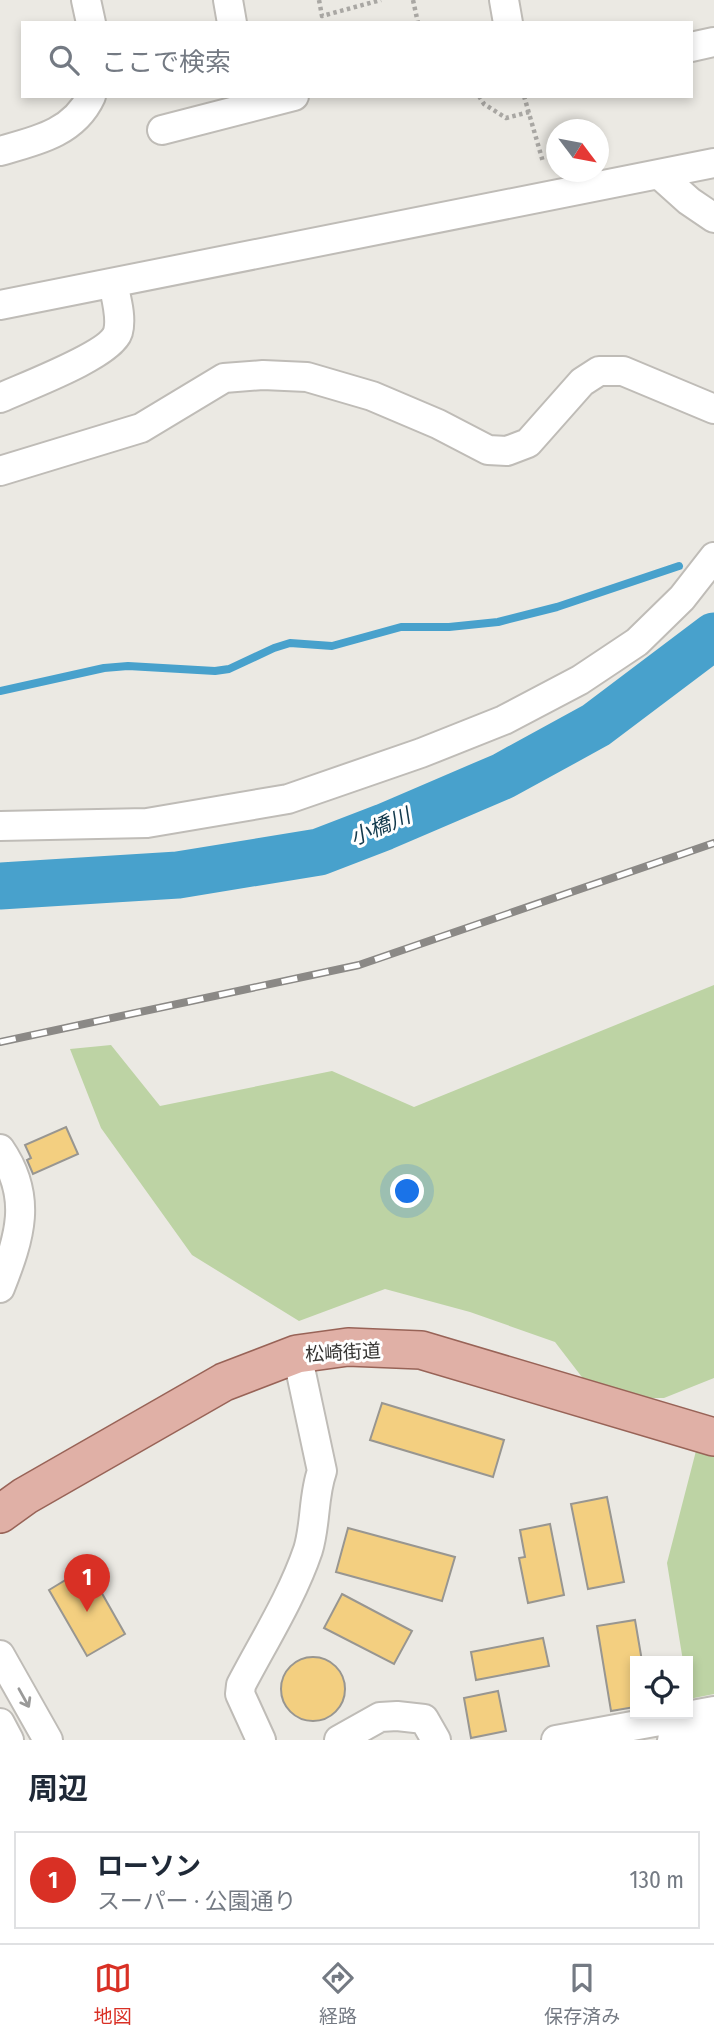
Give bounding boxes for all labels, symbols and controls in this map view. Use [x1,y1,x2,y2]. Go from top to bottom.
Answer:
search box [21,21,693,98]
icon: search [45,41,83,79]
text: ここで検索 [101,47,231,78]
north arrow [546,119,609,182]
water label: 小橋川 [346,802,416,851]
your location [390,1174,424,1208]
street label: 松崎街道 [304,1339,382,1366]
pin: 1 [64,1554,110,1612]
map controls [630,1656,693,1719]
button: locate [630,1656,693,1719]
one-way arrow [17,1687,31,1707]
text: 周辺 [28,1771,88,1807]
text: ローソン [97,1851,201,1882]
text: 1 [48,1866,58,1894]
text: 130 m [630,1866,684,1894]
text: スーパー · 公園通り [97,1887,296,1915]
tab: 地図 [94,1959,132,2028]
tab: 経路 [319,1959,357,2028]
tab: 保存済み [544,1959,620,2028]

